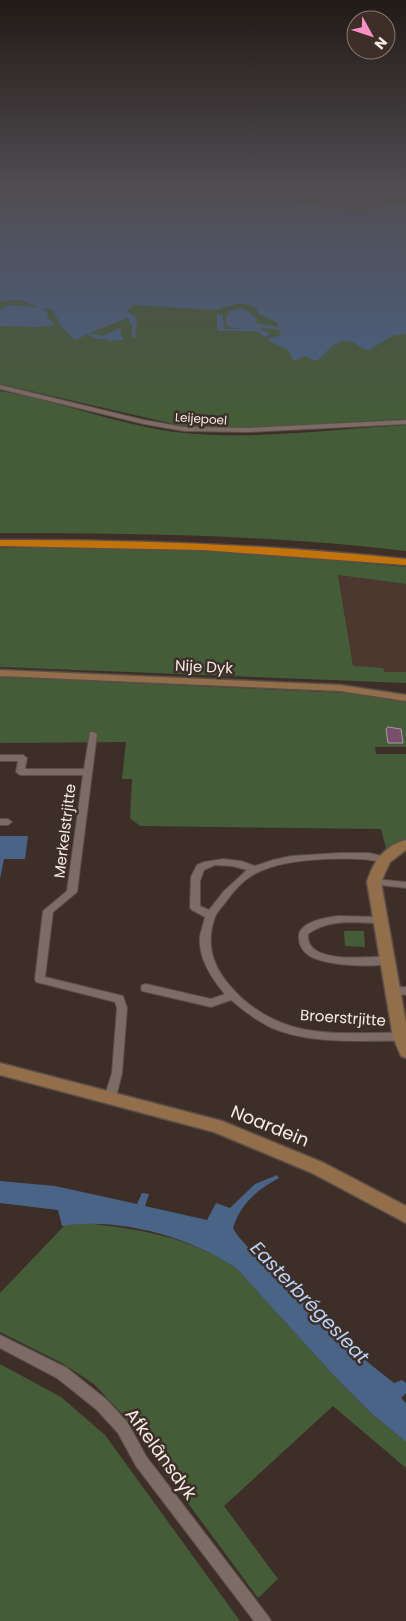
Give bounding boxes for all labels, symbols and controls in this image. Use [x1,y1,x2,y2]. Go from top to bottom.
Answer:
north arrow [346,10,396,60]
text: N [370,33,392,54]
street label: Leijepoel [174,408,228,429]
street label: Nije Dyk [174,654,234,679]
street label: Merkelstrjitte [48,782,81,879]
street label: Broerstrjitte [300,1004,387,1031]
street label: Noardein [227,1099,313,1153]
water label: Easterbrégesleat [244,1235,376,1370]
street label: Afkelânsdyk [120,1403,204,1505]

